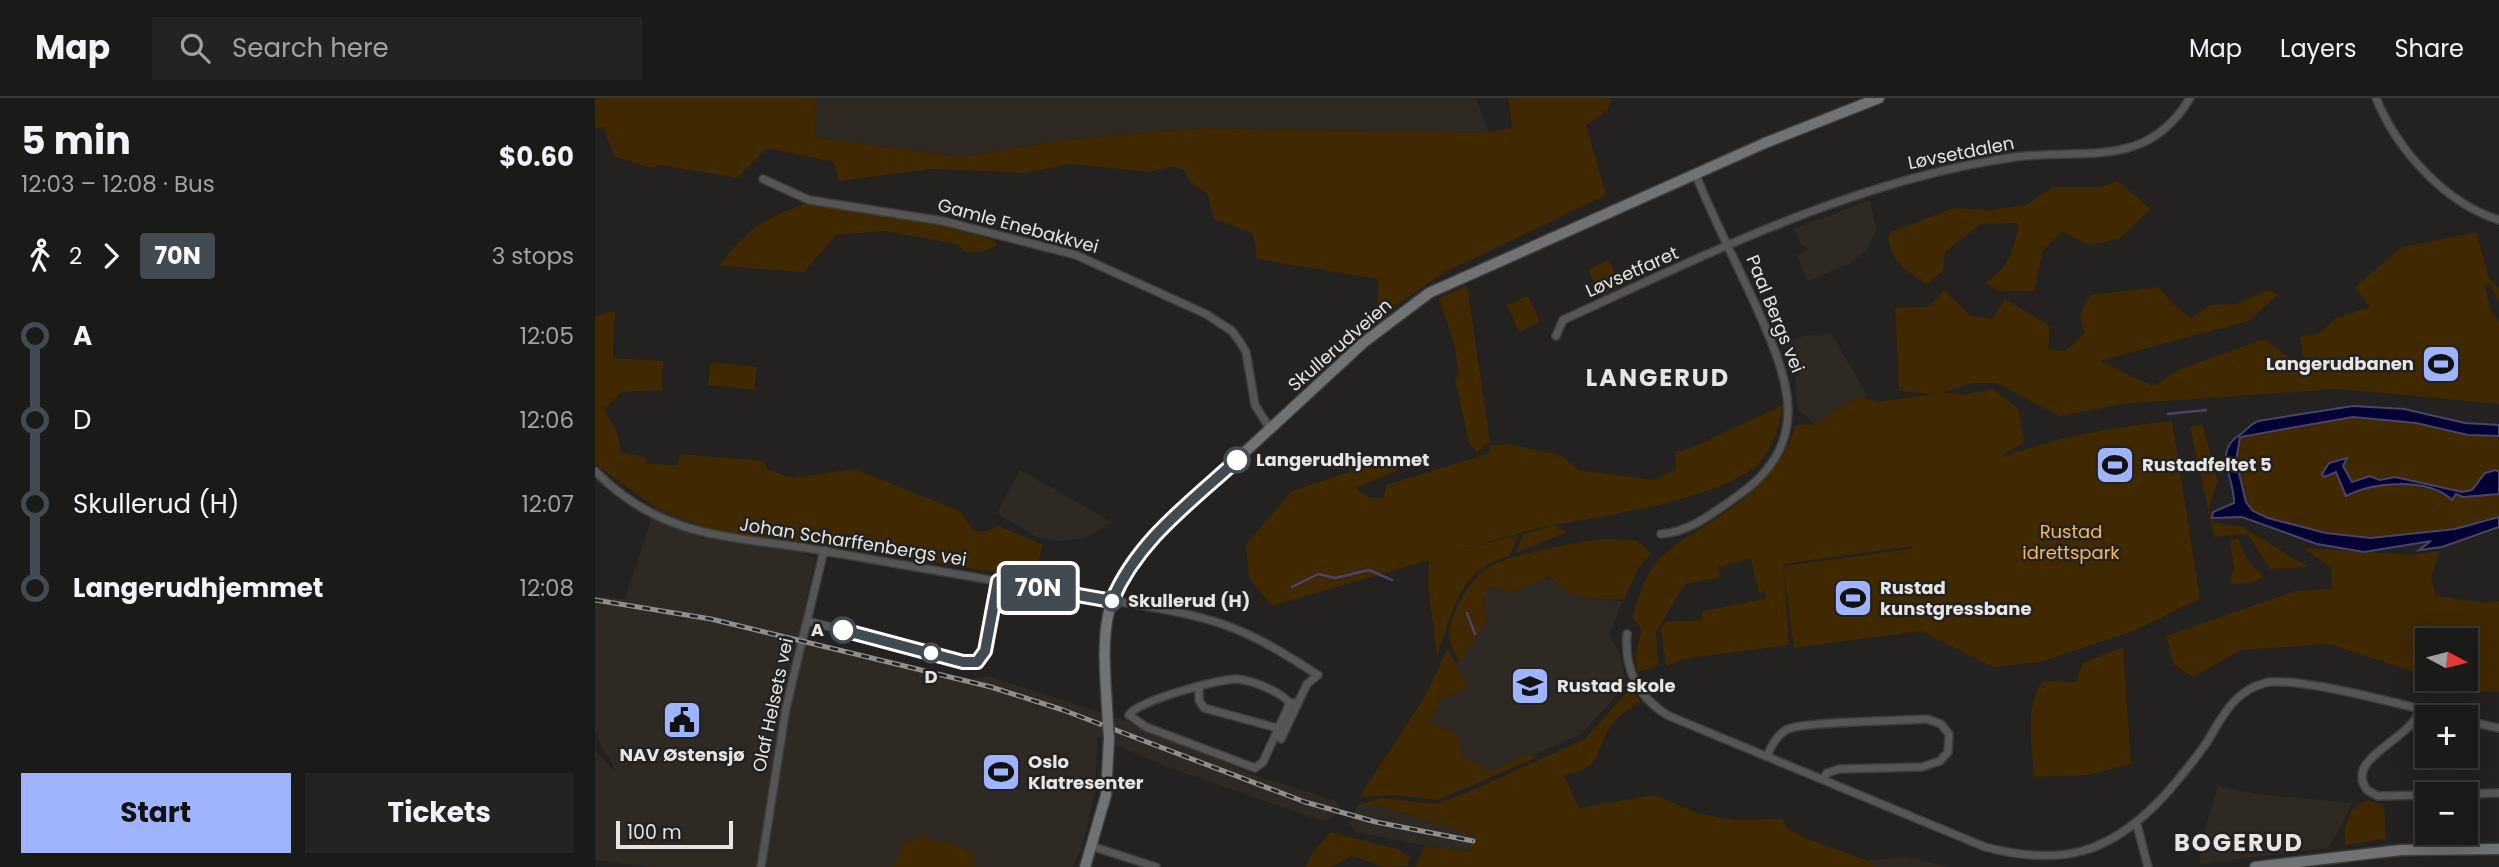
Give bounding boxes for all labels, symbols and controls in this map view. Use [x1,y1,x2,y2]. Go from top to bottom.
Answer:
search box [152,17,642,80]
text: Map [35,24,110,71]
icon: search [176,29,214,67]
text: Search here [232,30,389,66]
text: Map [2189,32,2242,65]
text: Layers [2280,32,2356,65]
text: Share [2394,32,2464,65]
text: 5 min [21,114,131,167]
street label: Løvsetdalen [1906,130,2016,175]
text: $0.60 [499,139,574,175]
text: 12:03 – 12:08 · Bus [21,168,215,200]
street label: Gamle Enebakkvei [935,192,1101,259]
icon: walk [21,237,59,275]
icon: forward [92,237,130,275]
text: 70N [154,239,201,272]
text: 2 [69,240,82,272]
text: 3 stops [492,240,574,272]
street label: Løvsetfaret [1581,240,1682,303]
street label: Paal Bergs vei [1740,251,1810,376]
street label: Skullerudveien [1282,292,1397,397]
text: A [73,318,92,354]
text: 12:05 [520,320,574,352]
sports icon: Langerudbanen [2420,343,2462,385]
place label: Langerudbanen [2266,351,2414,376]
district label: LANGERUD [1586,361,1730,394]
text: D [73,402,91,438]
text: 12:06 [519,404,574,436]
sports icon: Rustadfeltet 5 [2094,444,2136,486]
marker: Langerudhjemmet [1224,447,1250,473]
place label: Langerudhjemmet [1256,447,1429,472]
place label: Rustadfeltet 5 [2142,452,2272,477]
text: Skullerud (H) [73,486,240,522]
text: 12:07 [522,488,574,520]
street label: Johan Scharffenbergs vei [738,511,968,572]
park label: Rustad idrettspark [2022,519,2120,565]
line badge: 70N [998,565,1078,611]
text: Langerudhjemmet [73,570,323,606]
text: 70N [1015,571,1061,604]
text: 12:08 [520,572,574,604]
place label: Rustad kunstgressbane [1880,575,2032,621]
sports icon: Rustad kunstgressbane [1832,577,1874,619]
place label: Skullerud (H) [1128,588,1250,613]
marker: Skullerud (H) [1102,591,1122,611]
place label: A [811,617,824,642]
marker: A [830,617,856,643]
north arrow [2415,628,2478,691]
map controls [2415,628,2478,845]
street label: Olaf Helsets vei [746,636,799,774]
marker: D [921,643,941,663]
place label: D [924,664,938,689]
school or university icon: Rustad skole [1509,665,1551,707]
place label: Rustad skole [1557,673,1676,698]
public building icon: NAV Østensjø [661,699,703,741]
button: + [2415,705,2478,768]
place label: NAV Østensjø [619,742,745,767]
place label: Oslo Klatresenter [1028,749,1144,795]
sports icon: Oslo Klatresenter [980,751,1022,793]
button: Start [21,773,291,853]
button: Tickets [305,773,574,853]
button: − [2415,782,2478,845]
scale bar [616,818,733,850]
text: 100 m [627,819,682,846]
district label: BOGERUD [2174,826,2304,859]

